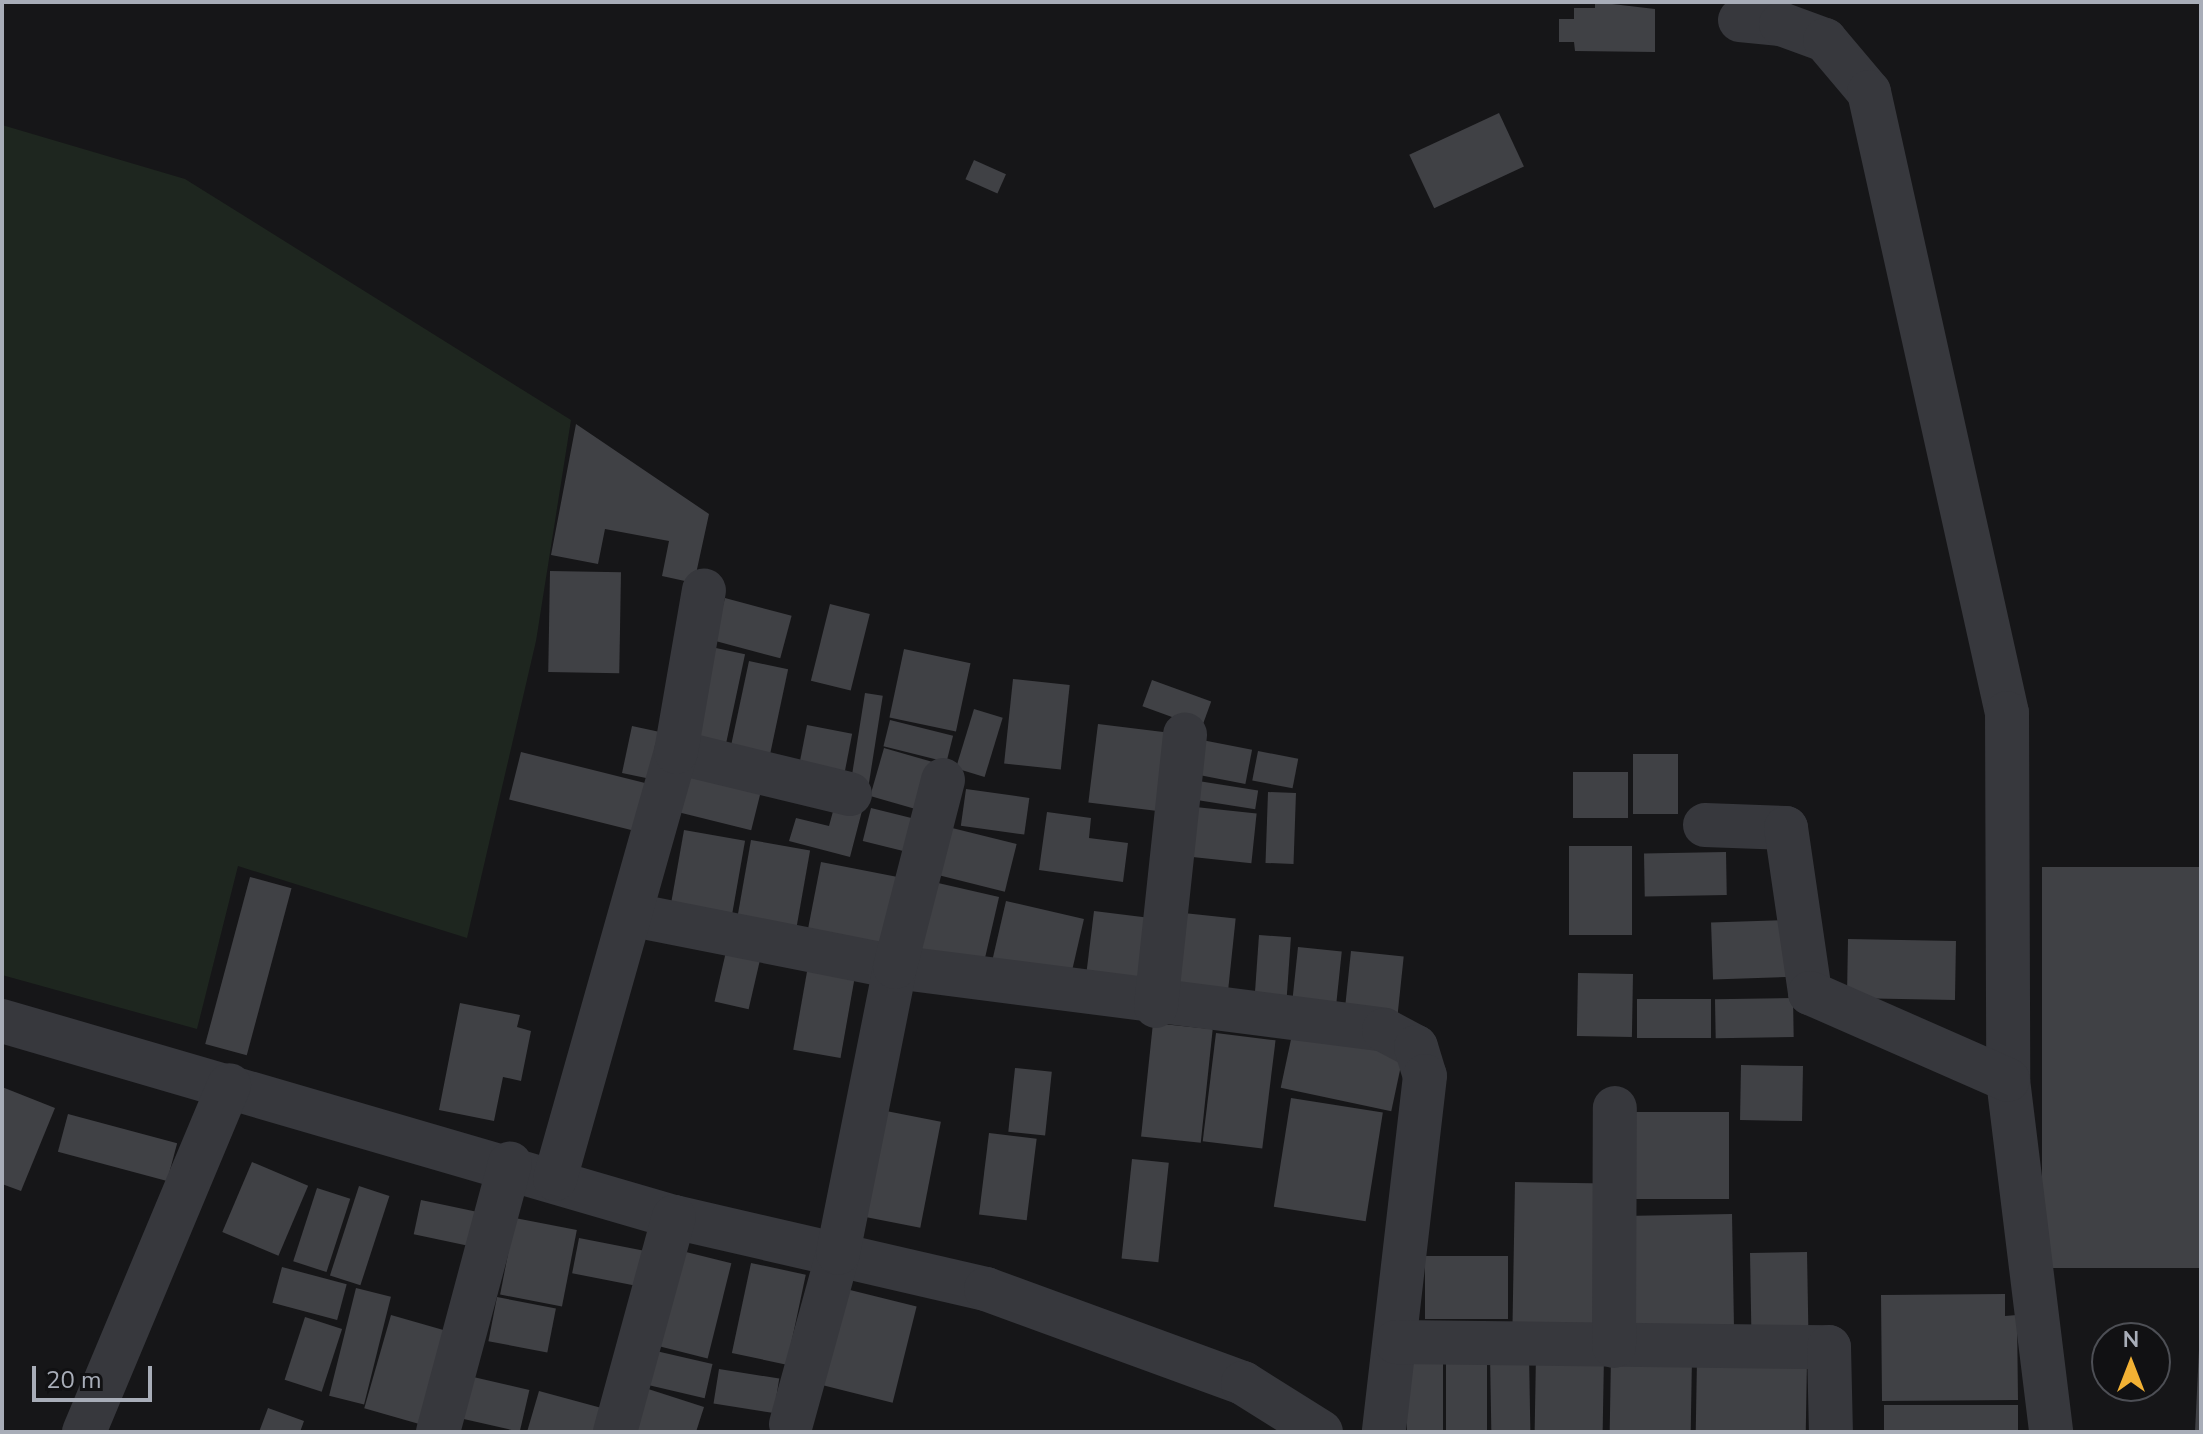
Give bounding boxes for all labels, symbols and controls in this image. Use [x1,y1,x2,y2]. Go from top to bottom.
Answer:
north arrow [2091,1322,2171,1402]
text: N [2123,1325,2139,1355]
scale bar [36,1350,156,1400]
text: 20 m [46,1364,102,1396]

